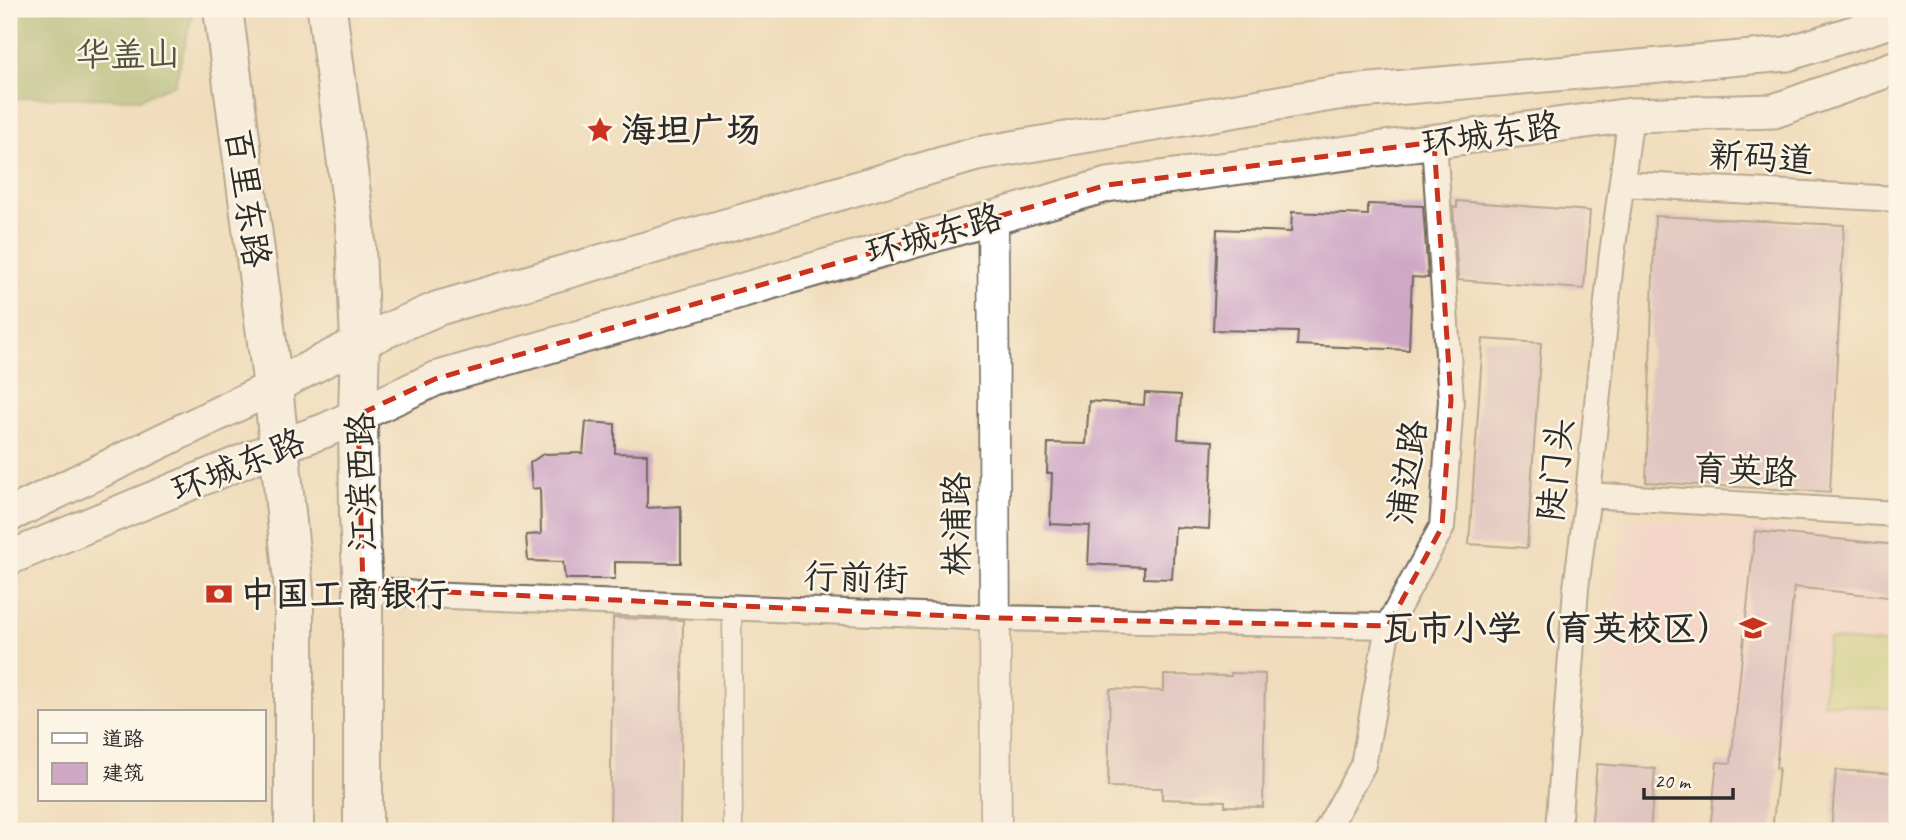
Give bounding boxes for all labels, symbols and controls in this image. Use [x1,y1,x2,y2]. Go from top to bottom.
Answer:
park label: 华盖山 [75,32,181,77]
street label: 环城东路 [1419,102,1564,167]
place label: 海坦广场 [621,108,761,153]
place icon: 海坦广场 [585,115,615,145]
street label: 百里东路 [215,126,280,271]
street label: 新码道 [1707,132,1815,183]
street label: 环城东路 [861,194,1008,275]
street label: 江滨西路 [338,412,385,552]
street label: 陡门头 [1528,414,1583,524]
street label: 浦边路 [1378,417,1437,527]
street label: 环城东路 [165,418,312,513]
street label: 育英路 [1691,445,1799,496]
street label: 株浦路 [934,471,979,577]
street label: 行前街 [803,553,909,602]
place label: 中国工商银行 [240,572,450,617]
bank icon: 中国工商银行 [204,579,234,609]
place label: 瓦市小学（育英校区） [1382,606,1732,651]
school or university icon: 瓦市小学（育英校区） [1738,613,1768,643]
legend [38,710,266,802]
text: 道路 [102,726,144,752]
scale bar [1644,756,1733,800]
text: 建筑 [102,760,144,786]
text: 20 m [1654,768,1692,794]

